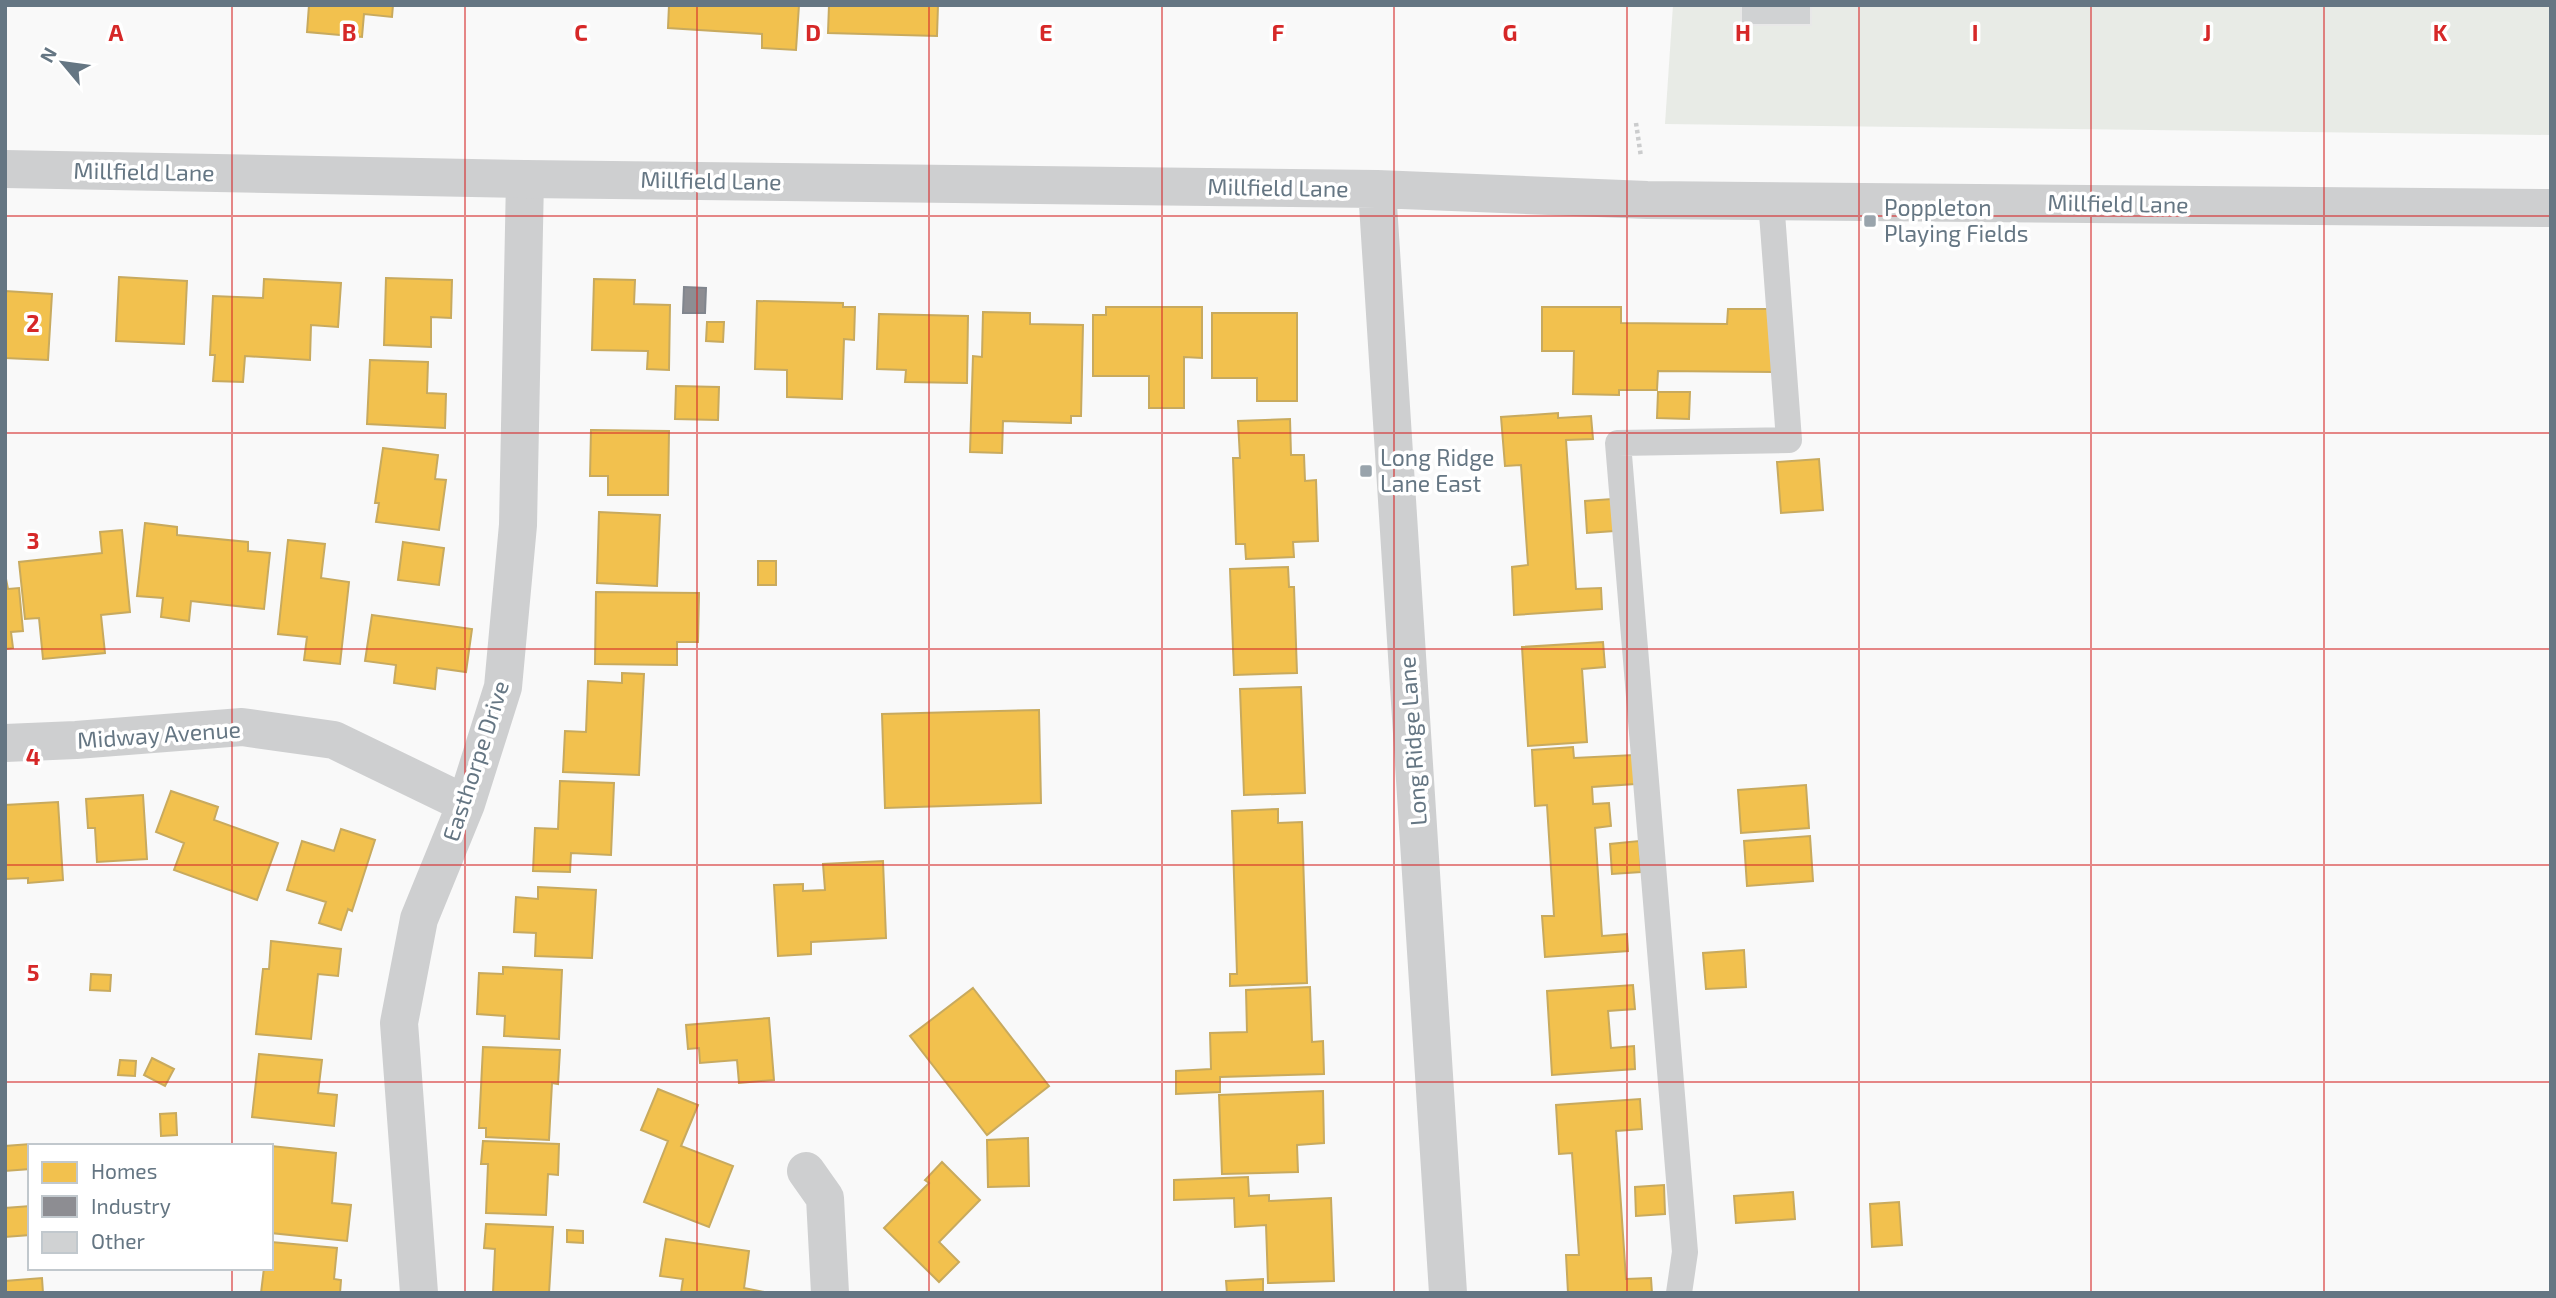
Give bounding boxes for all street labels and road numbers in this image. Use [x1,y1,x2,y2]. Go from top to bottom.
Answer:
street label: Millfield Lane [73,156,215,186]
street label: Millfield Lane [640,165,782,195]
street label: Millfield Lane [1207,172,1349,202]
street label: Millfield Lane [2047,188,2189,218]
street label: Long Ridge Lane [1392,655,1432,827]
street label: Easthorpe Drive [436,677,514,844]
street label: Midway Avenue [76,714,242,754]

